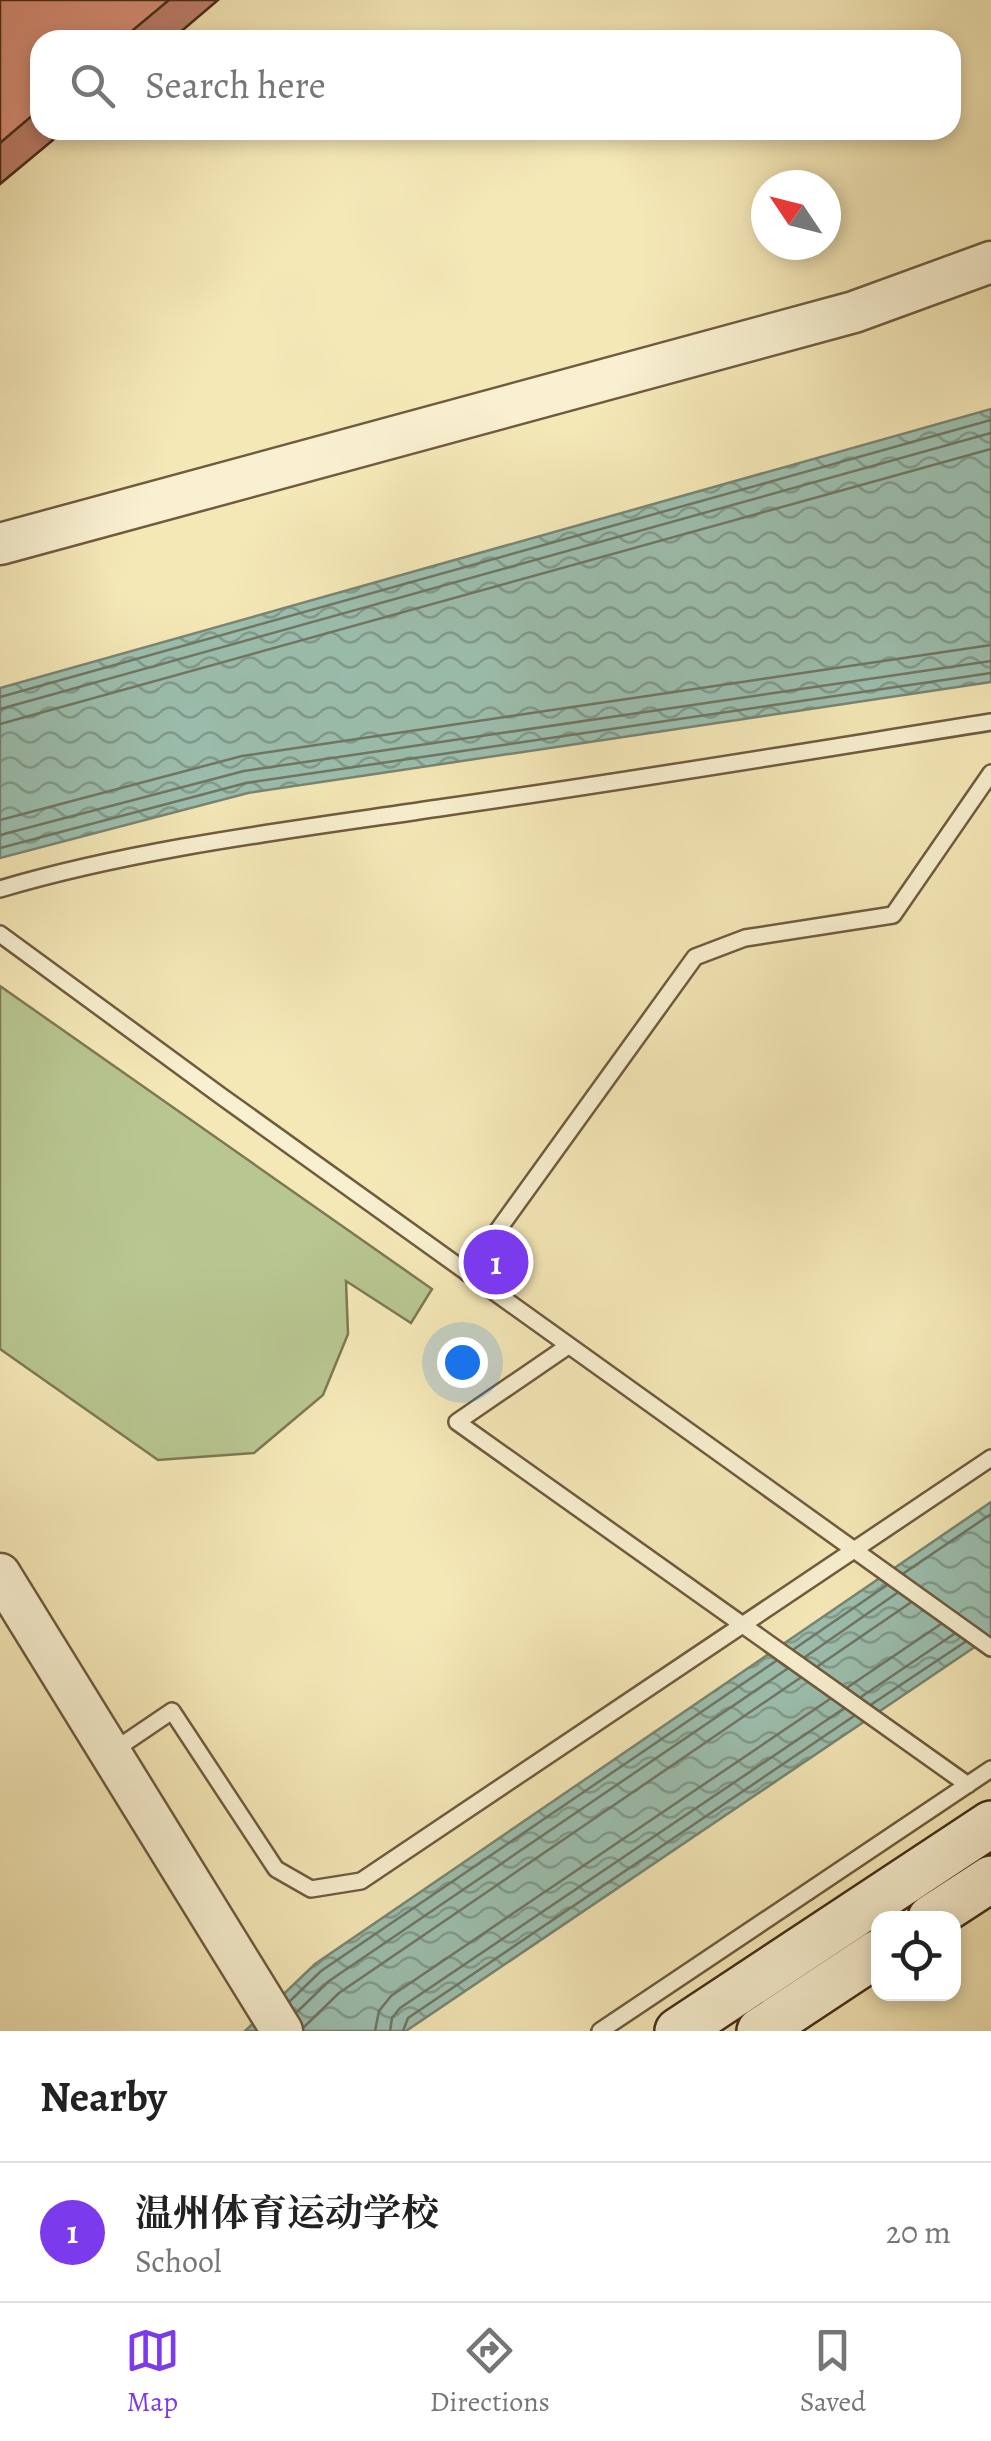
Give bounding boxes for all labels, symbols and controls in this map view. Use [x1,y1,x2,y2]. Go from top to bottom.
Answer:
search box [30,30,961,140]
icon: search [65,58,120,113]
text: Search here [145,59,326,111]
north arrow [751,170,841,260]
pin: 1 [464,1224,528,1300]
your location [437,1337,488,1388]
map controls [871,1911,961,2001]
button: locate [871,1911,961,2001]
text: Nearby [40,2068,167,2125]
text: 温州体育运动学校 [135,2187,439,2239]
text: 1 [67,2210,78,2254]
text: 20 m [886,2210,951,2254]
text: School [135,2239,222,2283]
tab: Map [125,2323,180,2421]
tab: Directions [430,2323,550,2421]
tab: Saved [800,2323,866,2421]

